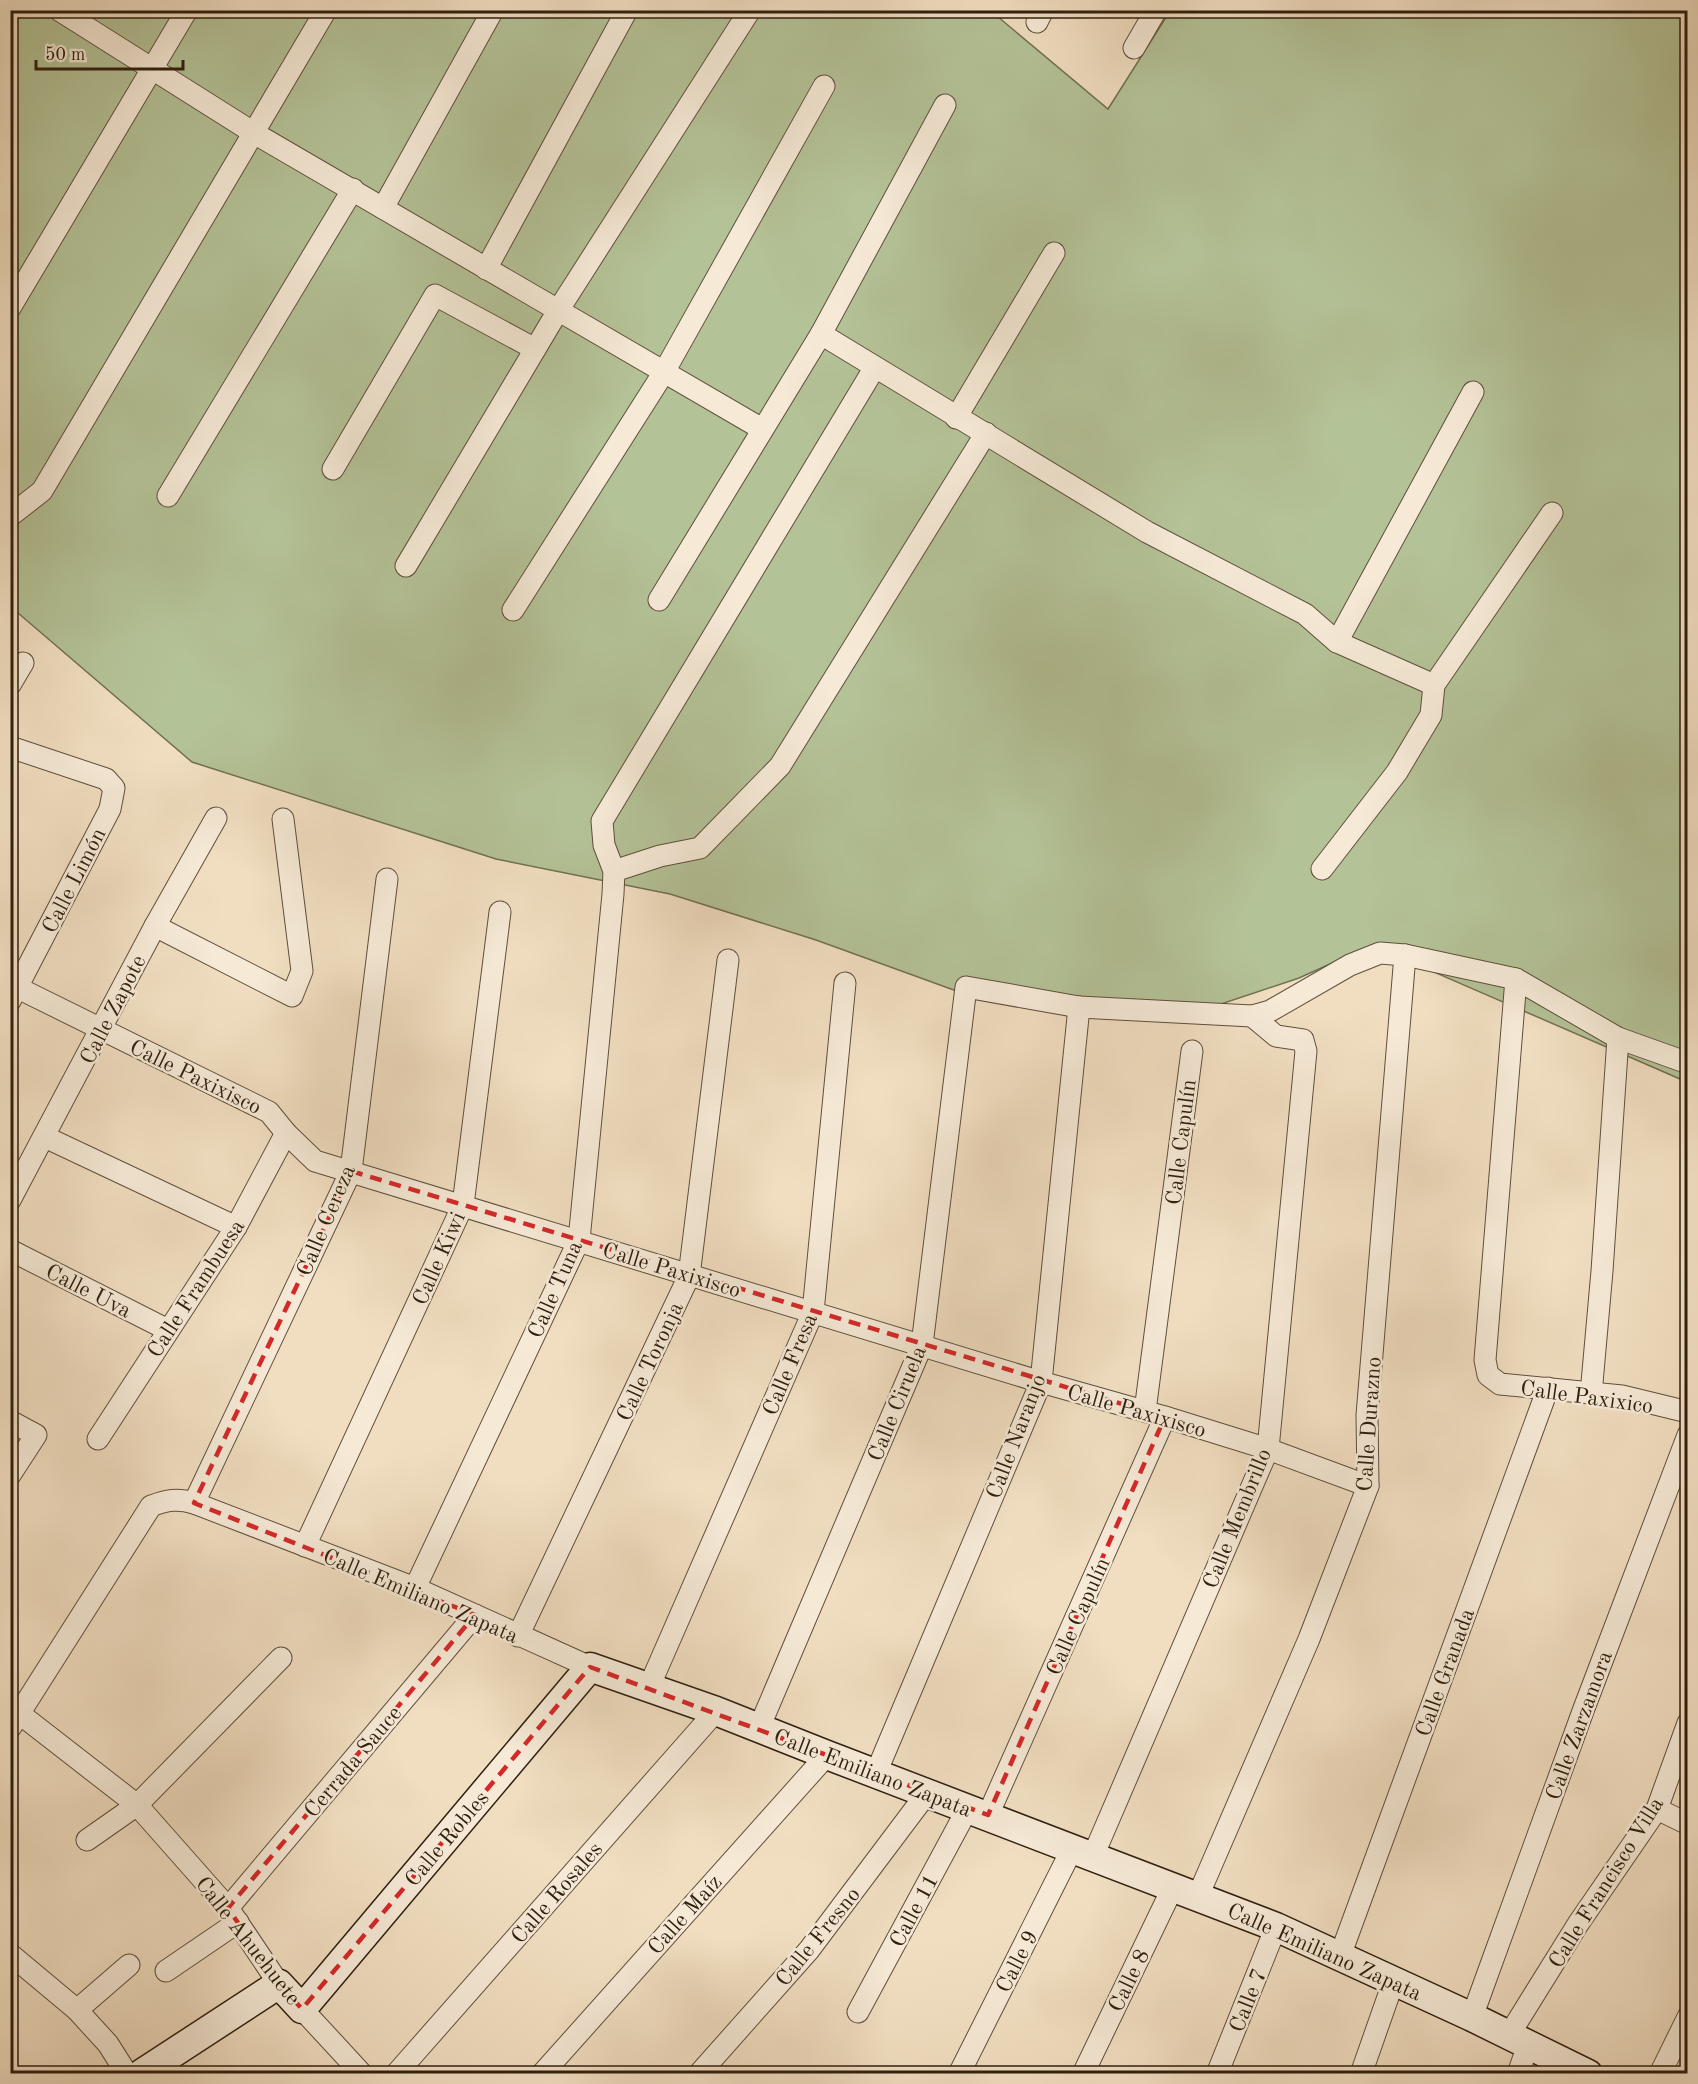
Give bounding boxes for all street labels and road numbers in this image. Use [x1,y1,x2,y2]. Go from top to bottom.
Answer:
street label: Calle Limón [39,825,111,937]
street label: Calle Zapote [77,952,151,1068]
street label: Calle Paxixisco [126,1036,264,1119]
street label: Calle Capulín [1163,1078,1201,1206]
street label: Calle Cereza [294,1162,360,1280]
street label: Calle Kiwi [410,1209,470,1309]
street label: Calle Frambuesa [144,1216,249,1362]
street label: Calle Tuna [525,1238,587,1342]
street label: Calle Paxixisco [600,1239,743,1302]
street label: Calle Uva [42,1261,135,1323]
street label: Calle Toronja [614,1299,688,1425]
street label: Calle Fresa [760,1311,822,1419]
street label: Calle Ciruela [865,1343,931,1465]
street label: Calle Durazno [1354,1356,1386,1492]
street label: Calle Naranjo [983,1371,1051,1502]
street label: Calle Paxixico [1519,1378,1655,1418]
street label: Calle Paxixisco [1064,1382,1208,1442]
street label: Calle Membrillo [1200,1446,1276,1592]
street label: Calle Emiliano Zapata [319,1546,521,1648]
street label: Calle Capulín [1043,1555,1115,1679]
street label: Calle Granada [1413,1606,1479,1740]
street label: Calle Zarzamora [1543,1648,1617,1803]
street label: Cerrada Sauce [301,1702,406,1822]
street label: Calle Emiliano Zapata [770,1726,974,1822]
street label: Calle Robles [401,1787,494,1891]
street label: Calle Francisco Villa [1545,1794,1668,1972]
street label: Calle Rosales [508,1838,607,1948]
street label: Calle Maíz [644,1871,727,1959]
street label: Calle 11 [886,1871,943,1951]
street label: Calle Ahuehuete [191,1873,304,2009]
street label: Calle Fresno [772,1884,865,1991]
street label: Calle Emiliano Zapata [1224,1900,1425,2006]
street label: Calle 9 [993,1927,1043,1997]
street label: Calle 8 [1105,1946,1154,2016]
street label: Calle 7 [1226,1966,1272,2036]

